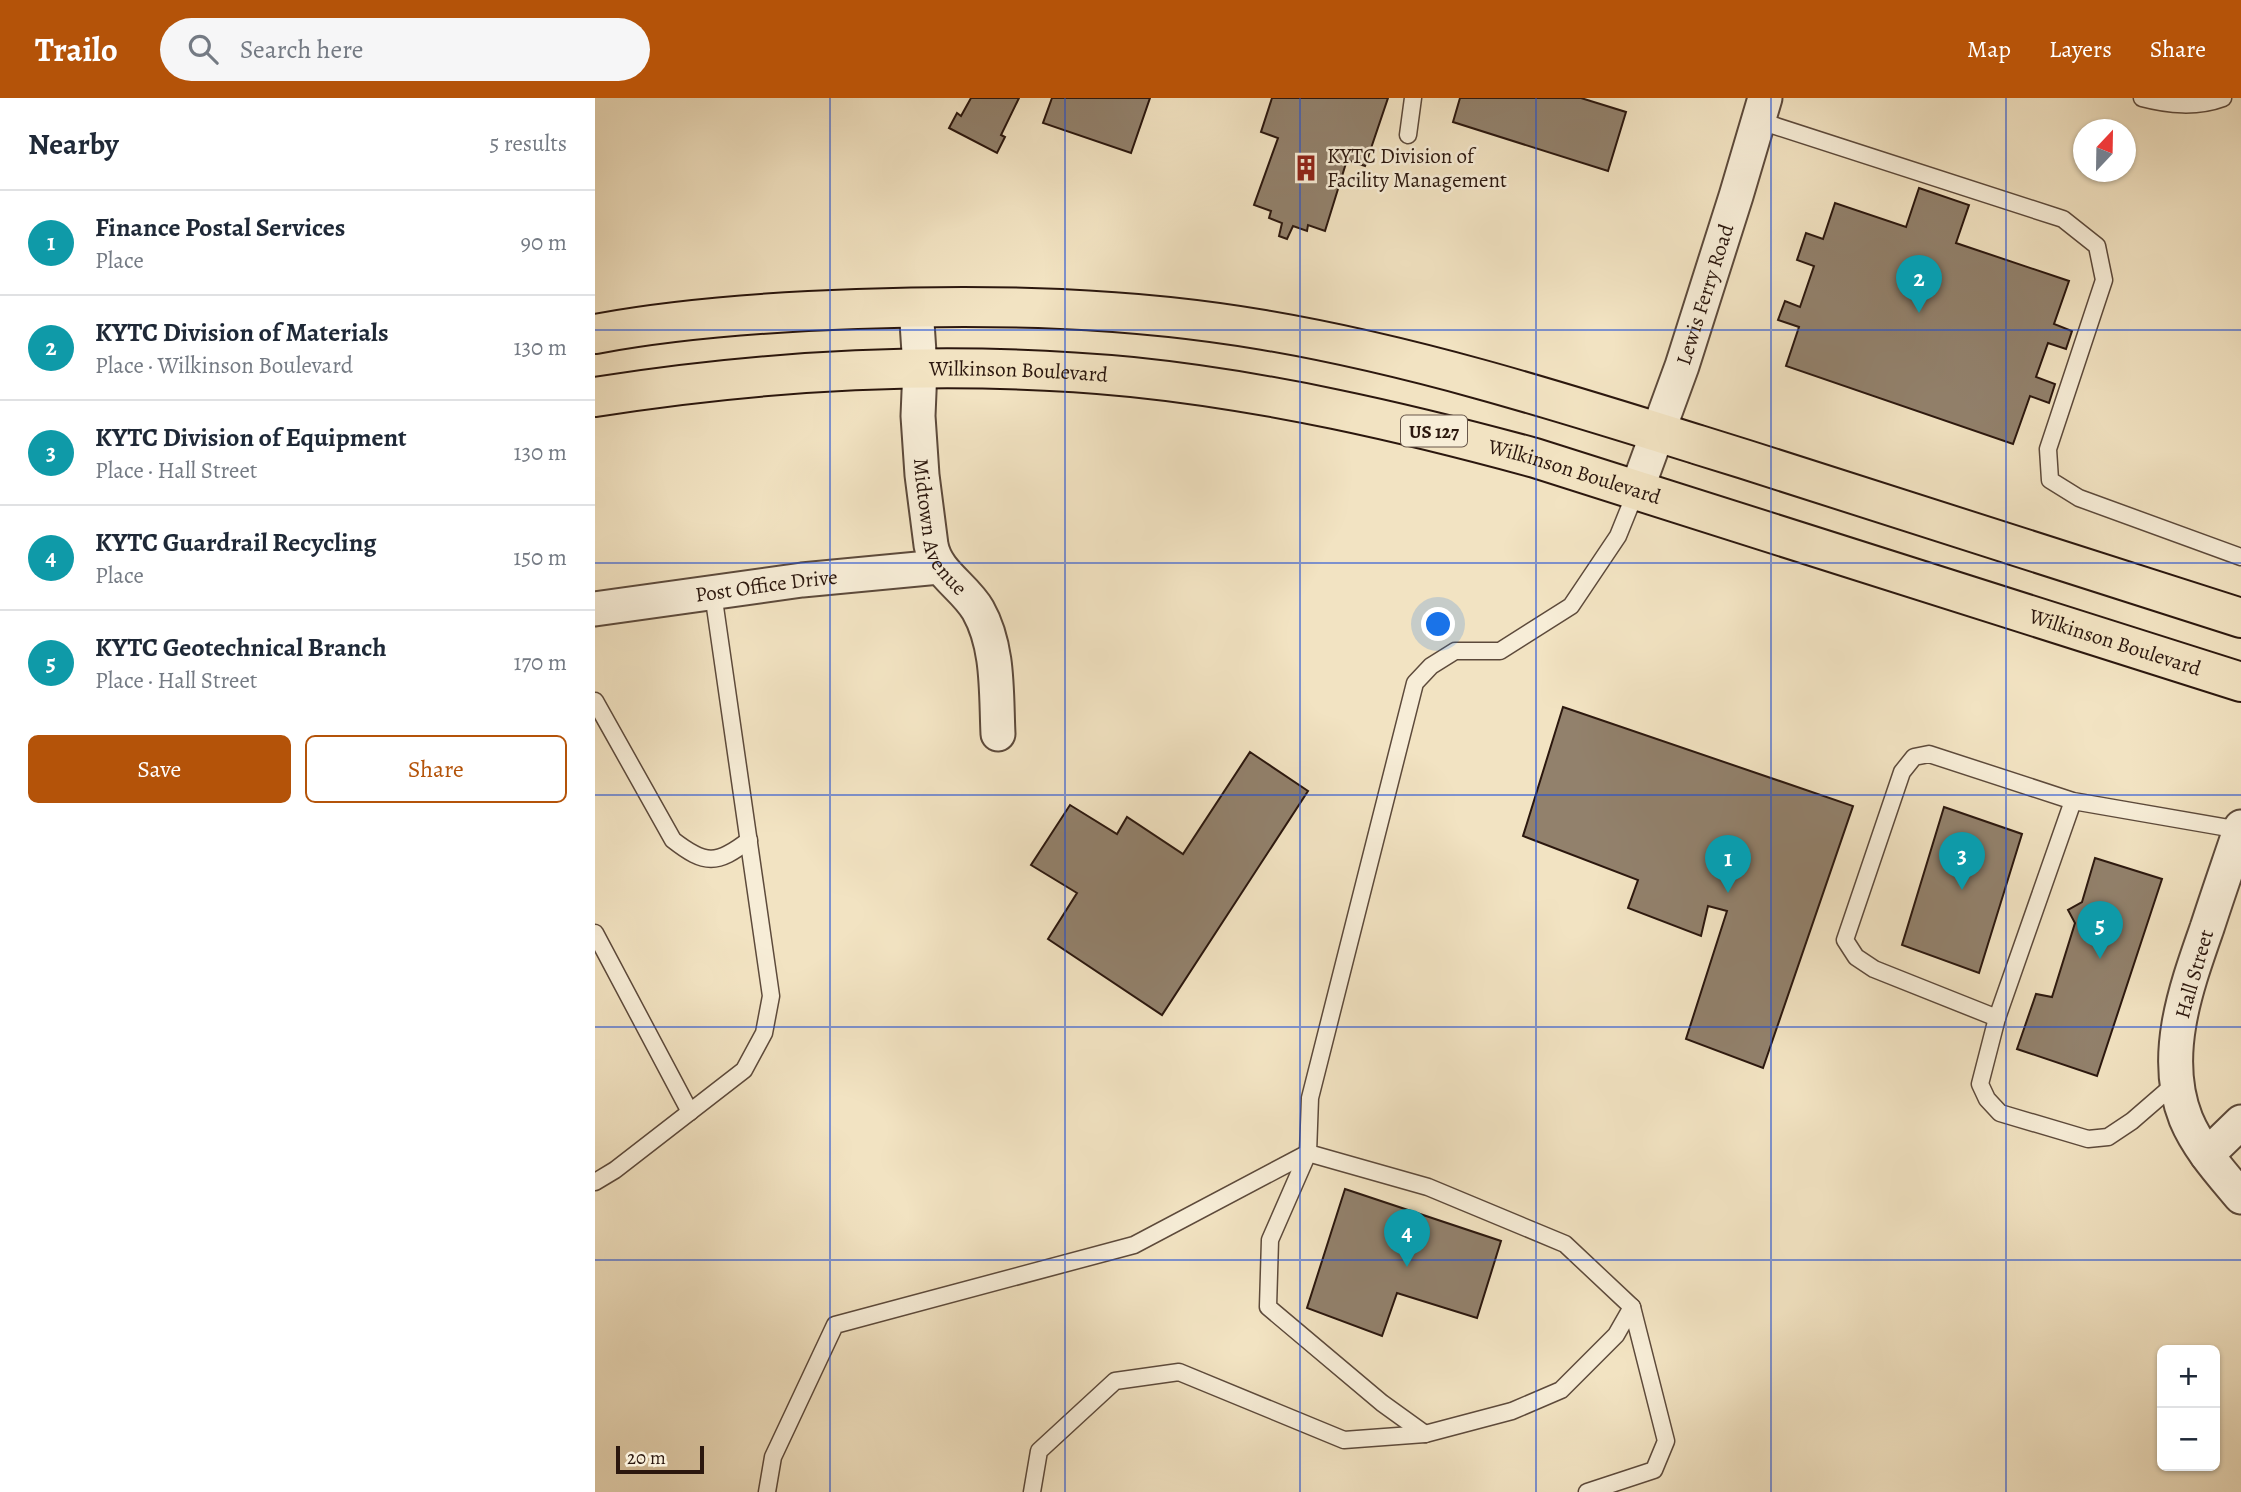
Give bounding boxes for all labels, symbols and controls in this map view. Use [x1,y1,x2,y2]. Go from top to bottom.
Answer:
search box [160,18,650,81]
text: Trailo [35,27,118,72]
icon: search [184,30,222,68]
text: Search here [240,32,364,67]
text: Map [1967,33,2011,65]
text: Layers [2049,33,2112,65]
text: Share [2150,33,2206,65]
north arrow [2073,119,2136,182]
text: Nearby [28,124,119,164]
text: 5 results [490,128,567,159]
place label: KYTC Division of Facility Management [1327,142,1507,194]
building icon: KYTC Division of Facility Management [1291,153,1321,183]
text: Finance Postal Services [95,210,345,245]
street label: Lewis Ferry Road [1669,220,1740,368]
text: 1 [47,227,55,258]
text: 90 m [521,227,567,258]
text: Place [95,245,144,276]
pin: 2 [1896,255,1942,313]
text: KYTC Division of Materials [95,315,389,350]
text: 2 [45,332,57,363]
text: 130 m [514,332,567,363]
text: Place · Wilkinson Boulevard [95,350,353,381]
street label: Wilkinson Boulevard [928,354,1110,389]
road number: US 127 [1401,416,1467,446]
text: KYTC Division of Equipment [95,420,407,455]
street label: Wilkinson Boulevard [1484,432,1665,511]
text: 3 [46,437,56,468]
text: 130 m [514,437,567,468]
text: Place · Hall Street [95,455,257,486]
street label: Midtown Avenue [907,457,973,601]
text: KYTC Guardrail Recycling [95,525,377,560]
text: 4 [46,542,56,573]
text: 150 m [513,542,567,573]
text: Place [95,560,144,591]
street label: Post Office Drive [693,563,839,609]
street label: Wilkinson Boulevard [2025,601,2205,683]
your location [1421,607,1455,641]
text: KYTC Geotechnical Branch [95,630,387,665]
text: 5 [46,647,56,678]
text: 170 m [514,647,567,678]
text: Place · Hall Street [95,665,257,696]
button: Save [28,735,291,803]
button: Share [305,735,567,803]
pin: 3 [1939,832,1985,890]
pin: 1 [1705,835,1751,893]
pin: 5 [2077,901,2123,959]
street label: Hall Street [2168,926,2220,1022]
pin: 4 [1384,1209,1430,1267]
map controls [2157,1345,2220,1471]
button: + [2157,1345,2220,1408]
button: − [2157,1408,2220,1471]
scale bar [616,1443,703,1475]
text: 20 m [627,1445,666,1471]

